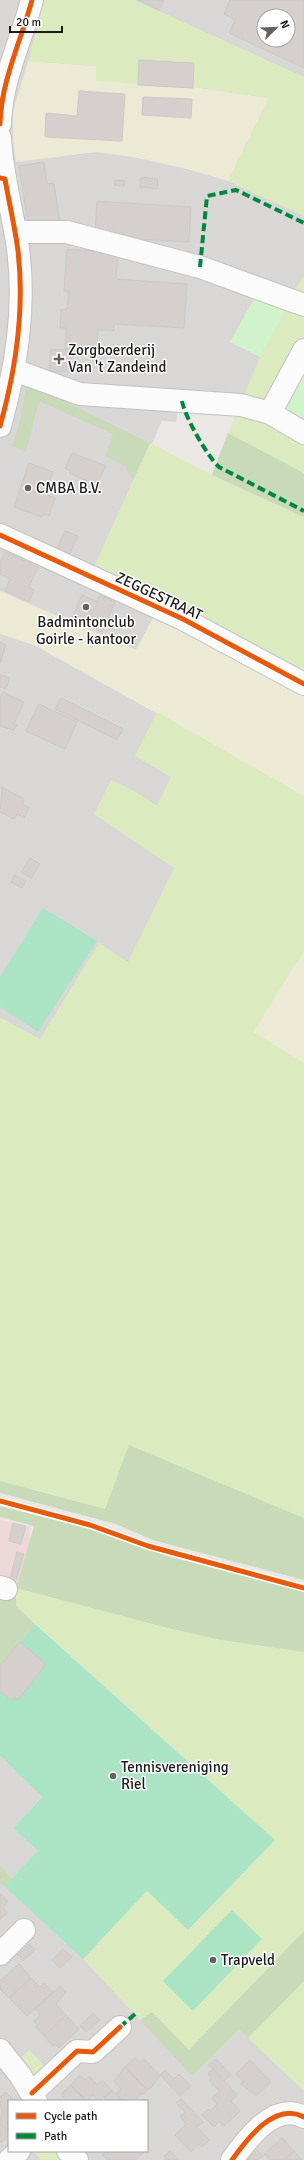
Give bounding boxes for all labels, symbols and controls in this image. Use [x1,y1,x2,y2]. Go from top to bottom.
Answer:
scale bar [10,8,62,34]
north arrow [256,8,296,48]
text: 20 m [16,15,41,30]
text: N [277,18,292,30]
place label: Zorgboerderij Van 't Zandeind [68,341,166,376]
marker: Zorgboerderij Van 't Zandeind [53,353,65,365]
place label: CMBA B.V. [36,479,102,497]
marker: CMBA B.V. [23,483,33,493]
street label: ZEGGESTRAAT [113,568,206,624]
marker: Badmintonclub Goirle - kantoor [81,602,91,612]
place label: Badmintonclub Goirle - kantoor [36,613,137,648]
place label: Tennisvereniging Riel [121,1758,229,1793]
marker: Tennisvereniging Riel [108,1771,118,1781]
place label: Trapveld [221,1951,275,1969]
marker: Trapveld [208,1955,218,1965]
legend [8,2100,148,2152]
text: Cycle path [44,2109,97,2124]
text: Path [44,2129,67,2144]

